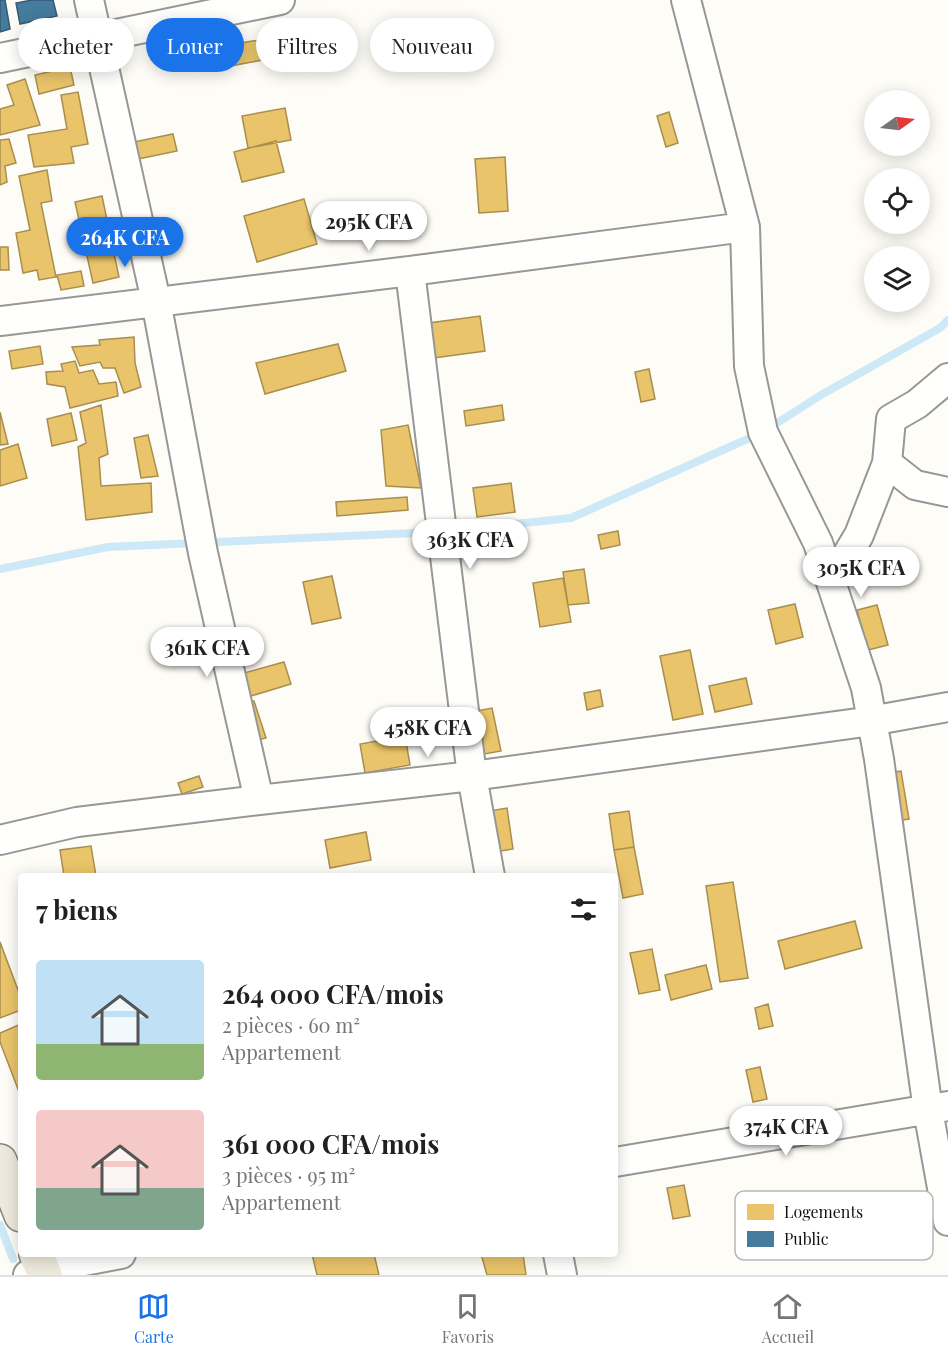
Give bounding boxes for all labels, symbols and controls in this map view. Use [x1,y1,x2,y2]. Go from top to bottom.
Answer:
chip: Acheter [18,18,134,72]
chip: Louer [146,18,244,72]
chip: Filtres [256,18,358,72]
chip: Nouveau [370,18,494,72]
north arrow [864,90,930,156]
map controls [864,90,930,312]
button: locate [864,168,930,234]
pin: 295K CFA [307,201,431,252]
text: 295K CFA [325,207,413,234]
pin: 264K CFA [63,217,187,268]
text: 264K CFA [80,223,170,250]
button: layers [864,246,930,312]
pin: 363K CFA [408,519,532,570]
text: 363K CFA [426,525,514,552]
pin: 305K CFA [799,547,923,598]
text: 305K CFA [817,553,905,580]
pin: 361K CFA [145,627,269,678]
text: 361K CFA [164,633,250,660]
pin: 458K CFA [366,707,490,758]
text: 458K CFA [384,713,472,740]
text: 7 biens [36,892,118,927]
icon: filters [567,893,600,926]
text: 264 000 CFA/mois [222,976,444,1011]
icon: home [84,984,156,1056]
text: 2 pièces · 60 m² [222,1011,360,1038]
text: Appartement [222,1038,341,1065]
pin: 374K CFA [724,1106,848,1157]
text: 374K CFA [743,1112,829,1139]
text: 361 000 CFA/mois [222,1126,439,1161]
icon: home [84,1134,156,1206]
text: 3 pièces · 95 m² [222,1161,355,1188]
text: Appartement [222,1188,341,1215]
legend [735,1191,933,1260]
text: Logements [784,1201,863,1222]
text: Public [784,1228,829,1249]
tab: Carte [134,1290,174,1347]
tab: Favoris [442,1290,494,1347]
tab: Accueil [762,1290,814,1347]

